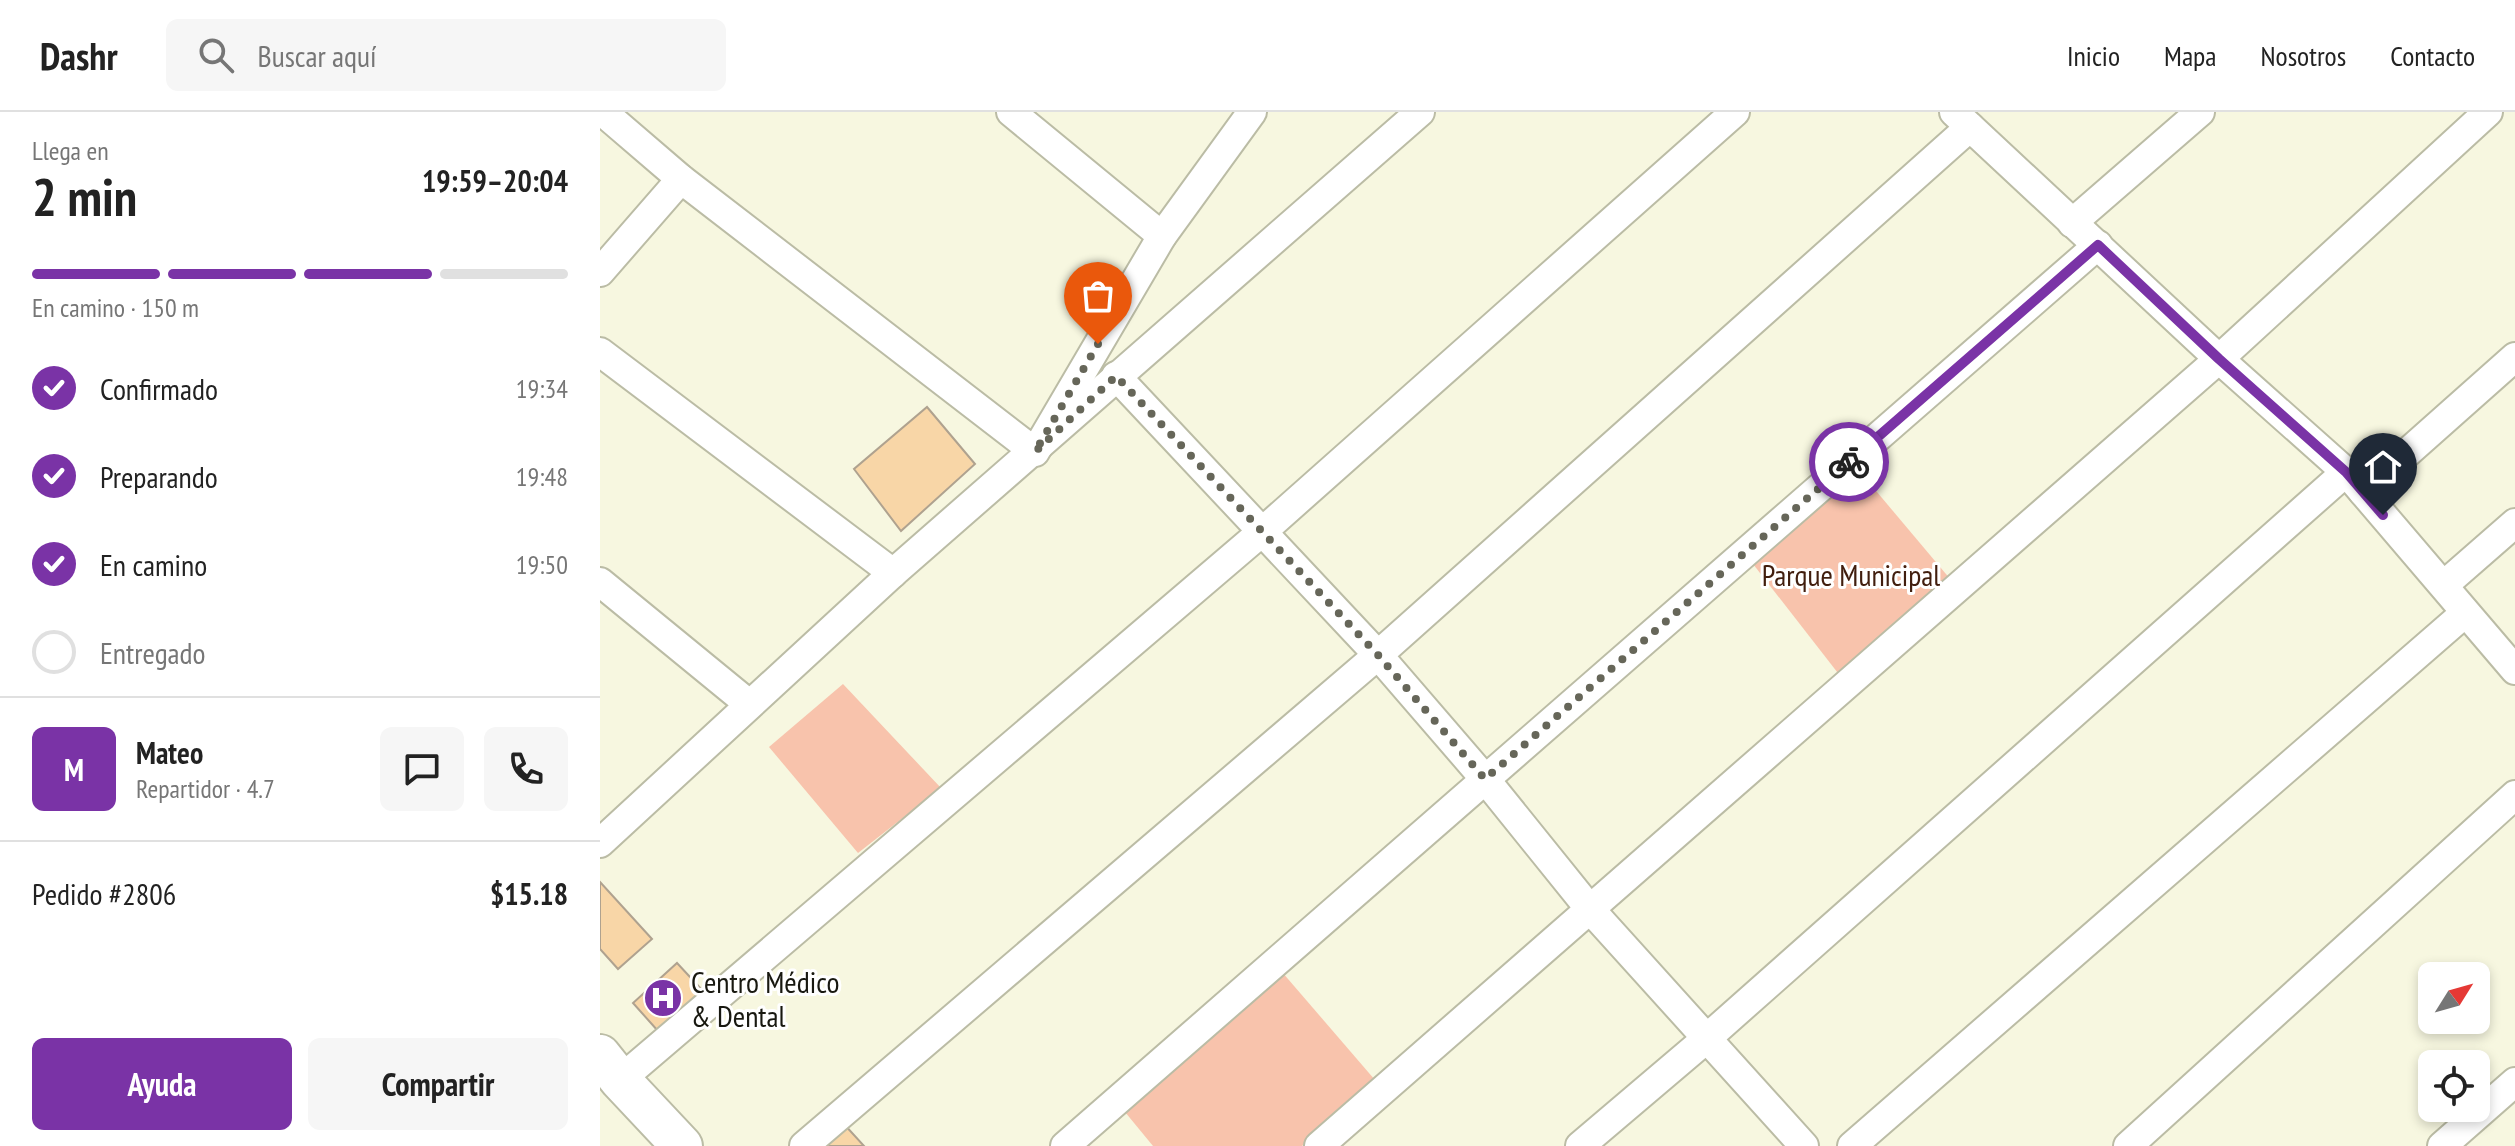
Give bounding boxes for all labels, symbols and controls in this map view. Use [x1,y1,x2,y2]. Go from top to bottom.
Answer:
search box [166,19,726,91]
text: Dashr [40,31,118,80]
icon: search [194,33,238,77]
text: Buscar aquí [258,36,377,75]
text: Inicio [2067,37,2120,74]
text: Mapa [2164,37,2216,74]
text: Nosotros [2260,37,2346,74]
text: Contacto [2390,37,2475,74]
text: Llega en [32,134,109,167]
text: 19:59–20:04 [422,161,568,200]
text: 2 min [32,163,137,230]
pin [1064,262,1132,344]
icon: bag [1076,274,1120,318]
text: En camino · 150 m [32,291,199,324]
icon: check [32,366,76,410]
text: Confirmado [100,369,218,408]
text: 19:34 [516,372,568,405]
courier [1809,422,1889,502]
pin [2349,433,2417,515]
icon: bike [1827,440,1871,484]
icon: home [2361,445,2405,489]
icon: check [32,454,76,498]
text: Preparando [100,457,218,496]
text: 19:48 [516,460,568,493]
icon: check [32,542,76,586]
text: En camino [100,545,207,584]
text: 19:50 [516,548,568,581]
park label: Parque Municipal [1762,555,1940,594]
text: Entregado [100,633,206,672]
button: chat [380,727,464,811]
button: phone [484,727,568,811]
text: Mateo [136,733,203,772]
text: M [64,750,84,789]
text: Repartidor · 4.7 [136,772,275,805]
text: Pedido #2806 [32,874,176,913]
text: $15.18 [490,874,568,913]
place label: Centro Médico & Dental [691,962,839,1035]
north arrow [2418,962,2490,1034]
map controls [2418,962,2490,1122]
hospital icon: Centro Médico & Dental [642,977,684,1019]
button: Ayuda [32,1038,292,1130]
button: Compartir [308,1038,568,1130]
button: locate [2418,1050,2490,1122]

